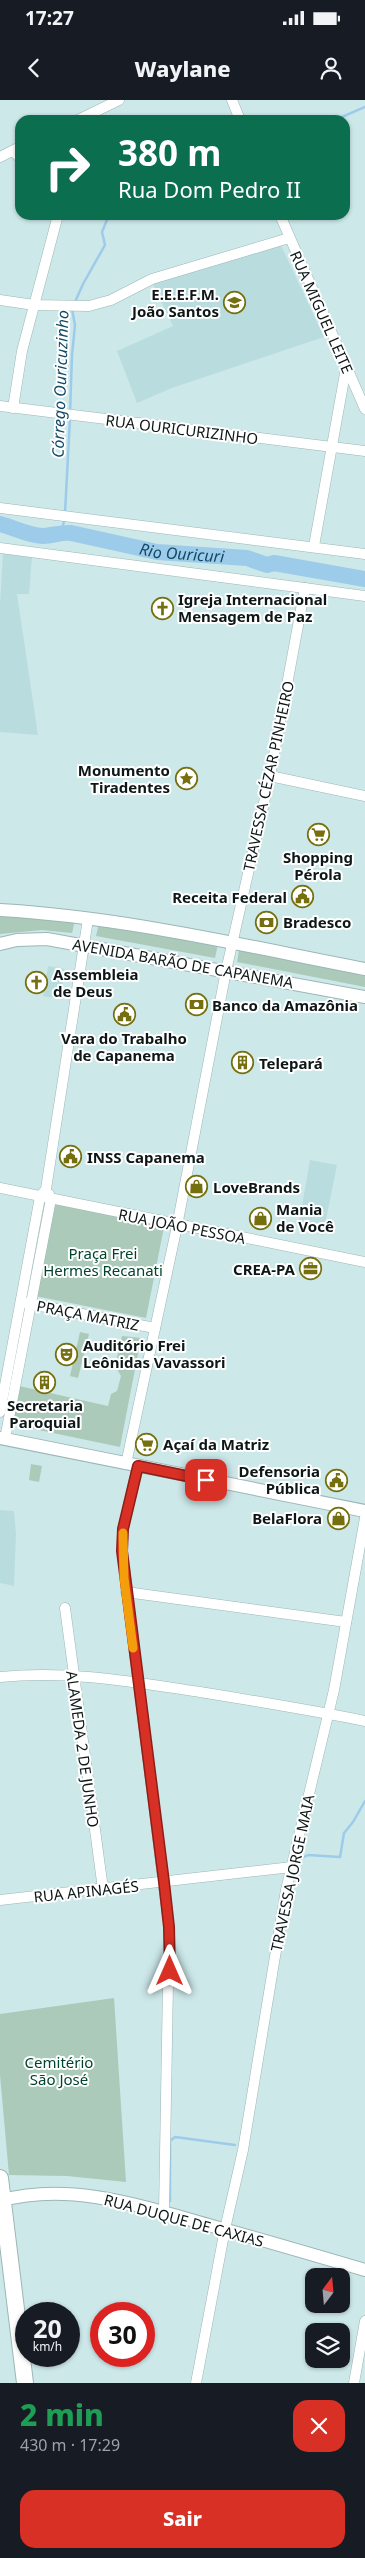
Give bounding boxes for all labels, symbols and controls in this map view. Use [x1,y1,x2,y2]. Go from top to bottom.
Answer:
text: 17:27 [25,5,74,31]
text: Waylane [134,53,231,83]
icon: back [20,54,48,82]
icon: person [317,54,345,82]
text: 380 m [118,129,221,176]
icon: right [35,135,100,200]
text: Rua Dom Pedro II [118,174,301,204]
street label: RUA MIGUEL LEITE [286,248,358,376]
place label: E.E.E.F.M. João Santos [130,284,219,321]
school or university icon: E.E.E.F.M. João Santos [223,291,247,315]
water label: Córrego Ouricuzinho [46,310,74,458]
street label: RUA OURICURIZINHO [105,410,259,448]
water label: Rio Ouricuri [138,537,226,568]
place label: Igreja Internacional Mensagem de Paz [178,589,327,626]
church icon: Igreja Internacional Mensagem de Paz [150,596,174,620]
street label: TRAVESSA CÉZAR PINHEIRO [238,679,298,873]
place label: Monumento Tiradentes [78,760,170,797]
place icon: Monumento Tiradentes [174,767,198,791]
supermarket icon: Shopping Pérola [306,822,330,846]
place label: Shopping Pérola [283,847,353,884]
public building icon: Receita Federal [291,885,315,909]
place label: Receita Federal [172,887,287,907]
bank icon: Bradesco [255,910,279,934]
place label: Bradesco [283,912,351,932]
street label: AVENIDA BARÃO DE CAPANEMA [71,934,295,992]
place label: Assembleia de Deus [53,964,138,1001]
church icon: Assembleia de Deus [25,971,49,995]
bank icon: Banco da Amazônia [184,993,208,1017]
place label: Banco da Amazônia [212,995,358,1015]
public building icon: Vara do Trabalho de Capanema [112,1003,136,1027]
place label: Vara do Trabalho de Capanema [61,1028,187,1065]
building icon: Telepará [231,1051,255,1075]
place label: Telepará [259,1053,323,1073]
public building icon: INSS Capanema [59,1145,83,1169]
place label: INSS Capanema [87,1147,205,1167]
shop icon: LoveBrands [185,1175,209,1199]
place label: LoveBrands [213,1177,300,1197]
place label: Mania de Você [276,1199,334,1236]
street label: RUA JOÃO PESSOA [117,1204,248,1248]
shop icon: Mania de Você [248,1206,272,1230]
park label: Praça Frei Hermes Recanati [43,1243,163,1280]
office icon: CREA-PA [299,1257,323,1281]
place label: CREA-PA [233,1259,296,1279]
street label: PRAÇA MATRIZ [35,1295,141,1335]
place label: Auditório Frei Leônidas Vavassori [83,1335,225,1372]
theatre icon: Auditório Frei Leônidas Vavassori [55,1342,79,1366]
building icon: Secretaria Paroquial [33,1370,57,1394]
place label: Secretaria Paroquial [7,1395,83,1432]
supermarket icon: Açaí da Matriz [135,1432,159,1456]
place label: Açaí da Matriz [163,1434,269,1454]
pin [185,1459,227,1501]
place label: Defensoria Pública [238,1461,320,1498]
icon: arrive [192,1466,220,1494]
public building icon: Defensoria Pública [324,1468,348,1492]
shop icon: BelaFlora [326,1506,350,1530]
place label: BelaFlora [252,1508,322,1528]
street label: ALAMEDA 2 DE JUNHO [62,1669,104,1829]
street label: TRAVESSA JORGE MAIA [266,1792,319,1953]
street label: RUA APINAGÉS [32,1876,140,1906]
position arrow [143,1944,195,1996]
park label: Cemitério São José [25,2052,93,2089]
street label: RUA DUQUE DE CAXIAS [102,2189,266,2251]
north arrow [305,2268,350,2312]
map controls [305,2268,350,2368]
speed limit sign: 30 [90,2302,155,2367]
text: 20 [33,2311,62,2345]
button: layers [305,2323,350,2368]
text: km/h [33,2338,62,2355]
text: 2 min [20,2394,104,2435]
button: close [293,2400,345,2452]
text: 430 m · 17:29 [20,2434,120,2456]
button: Sair [20,2490,345,2548]

